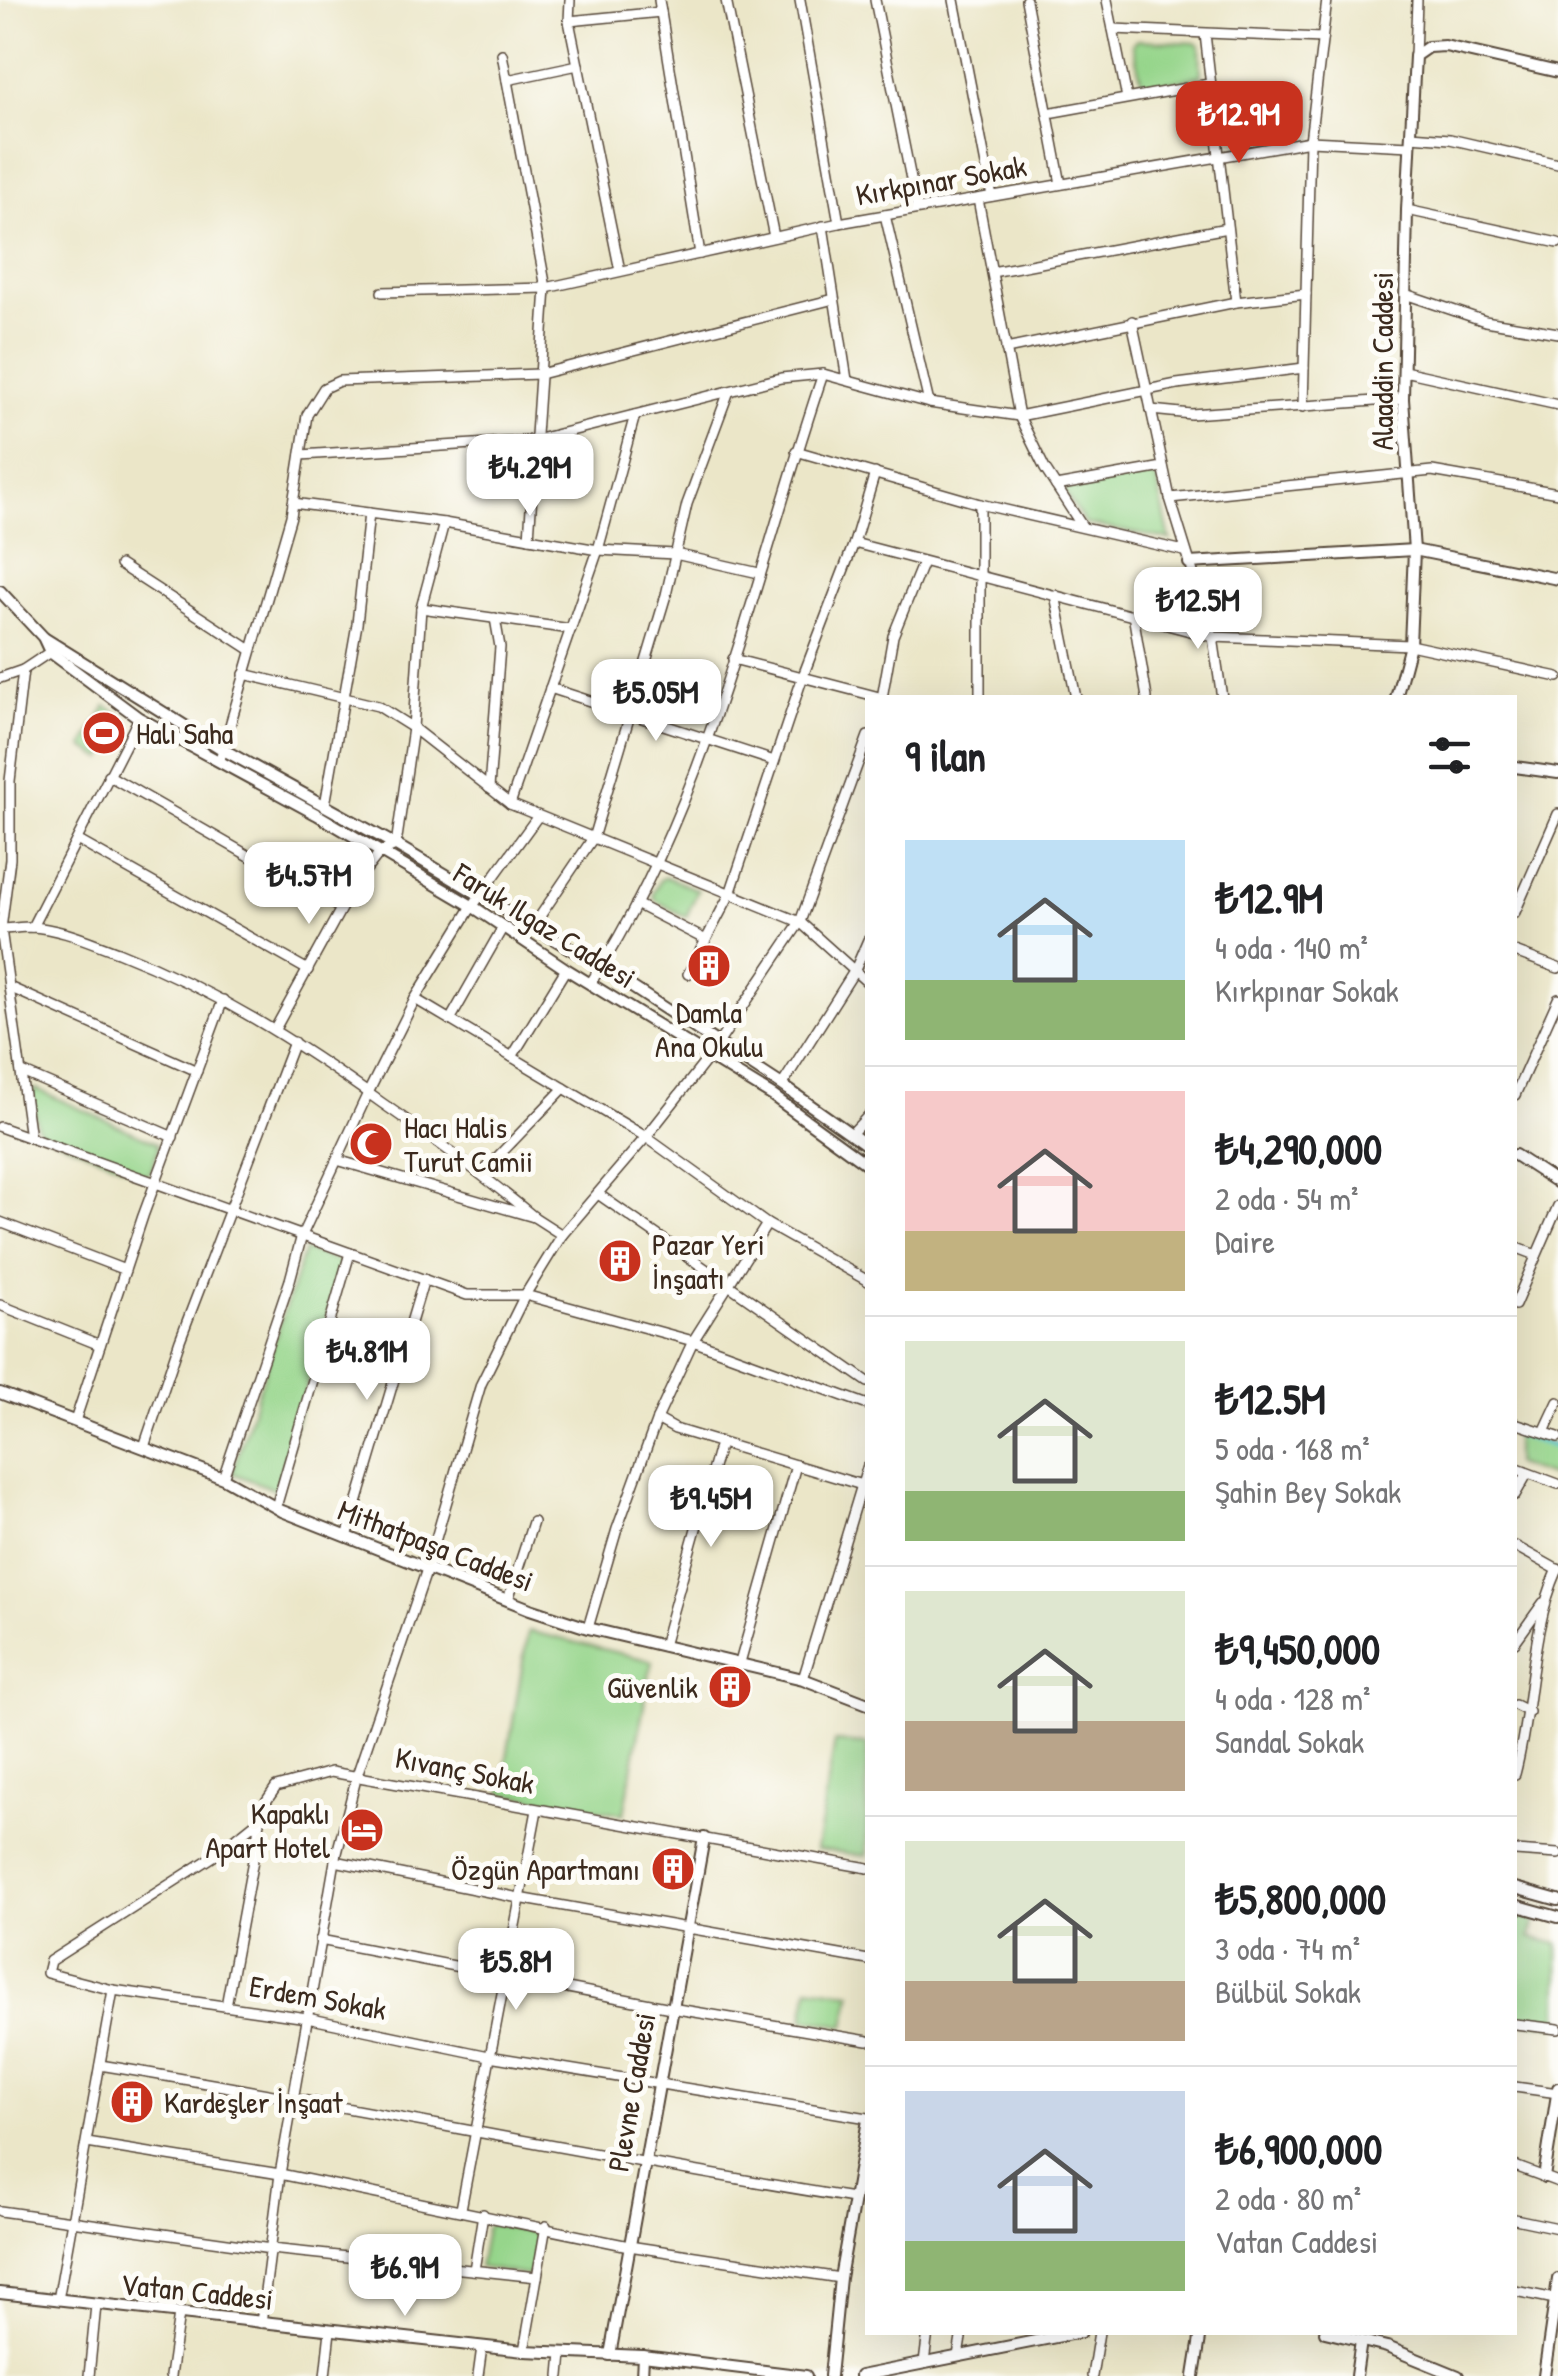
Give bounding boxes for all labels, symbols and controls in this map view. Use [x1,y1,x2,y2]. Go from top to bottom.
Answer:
pin: ₺12.9M [1158,81,1320,166]
text: ₺12.9M [1198,92,1280,135]
street label: Kırkpınar Sokak [853,145,1029,215]
street label: Alaaddin Caddesi [1362,272,1402,450]
pin: ₺4.29M [449,434,611,519]
text: ₺4.29M [489,445,571,488]
pin: ₺12.5M [1117,567,1279,652]
text: ₺12.5M [1156,578,1240,621]
pin: ₺5.05M [575,659,737,744]
text: ₺5.05M [613,670,699,713]
sports icon: Halı Saha [81,710,127,756]
place label: Halı Saha [136,713,234,753]
text: 9 ilan [905,727,986,784]
icon: filters [1422,728,1477,783]
pin: ₺4.57M [228,842,390,927]
text: ₺4.57M [266,853,352,896]
street label: Faruk Ilgaz Caddesi [446,853,644,997]
text: ₺12.9M [1215,869,1323,926]
icon: home [985,880,1105,1000]
text: 4 oda · 140 m² [1215,926,1368,969]
building icon: Damla Ana Okulu [686,943,732,989]
text: Kırkpınar Sokak [1215,969,1399,1012]
place label: Damla Ana Okulu [655,992,763,1066]
place label: Hacı Halis Turut Camii [404,1107,533,1181]
text: ₺4,290,000 [1215,1120,1382,1177]
mosque icon: Hacı Halis Turut Camii [348,1121,394,1167]
icon: home [985,1131,1105,1251]
text: 2 oda · 54 m² [1215,1177,1358,1220]
text: Daire [1215,1220,1275,1263]
place label: Pazar Yeri İnşaatı [652,1224,765,1298]
building icon: Pazar Yeri İnşaatı [597,1238,643,1284]
pin: ₺4.81M [286,1318,448,1403]
text: ₺4.81M [326,1329,408,1372]
text: ₺12.5M [1215,1370,1326,1427]
icon: home [985,1381,1105,1501]
text: 5 oda · 168 m² [1215,1427,1370,1470]
pin: ₺9.45M [630,1465,792,1550]
text: Şahin Bey Sokak [1215,1470,1401,1513]
text: ₺9.45M [670,1476,752,1519]
street label: Mithatpaşa Caddesi [333,1489,539,1601]
text: ₺9,450,000 [1215,1620,1380,1677]
icon: home [985,1631,1105,1751]
building icon: Güvenlik [707,1664,753,1710]
place label: Güvenlik [607,1667,698,1707]
text: 4 oda · 128 m² [1215,1677,1370,1720]
text: Sandal Sokak [1215,1720,1364,1763]
street label: Kıvanç Sokak [392,1737,538,1803]
place label: Kapaklı Apart Hotel [206,1793,330,1867]
hotel icon: Kapaklı Apart Hotel [339,1807,385,1853]
building icon: Özgün Apartmanı [650,1846,696,1892]
place label: Özgün Apartmanı [451,1849,640,1889]
text: ₺5,800,000 [1215,1870,1386,1927]
icon: home [985,1881,1105,2001]
text: 3 oda · 74 m² [1215,1927,1360,1970]
pin: ₺5.8M [446,1928,586,2013]
text: ₺5.8M [480,1939,552,1982]
street label: Erdem Sokak [246,1965,390,2029]
text: Bülbül Sokak [1215,1970,1361,2013]
street label: Plevne Caddesi [597,2009,665,2175]
building icon: Kardeşler İnşaat [109,2079,155,2125]
place label: Kardeşler İnşaat [164,2082,343,2122]
text: ₺6,900,000 [1215,2120,1382,2177]
icon: home [985,2131,1105,2251]
text: 2 oda · 80 m² [1215,2177,1361,2220]
text: Vatan Caddesi [1215,2220,1378,2263]
pin: ₺6.9M [335,2234,475,2319]
text: ₺6.9M [371,2245,439,2288]
street label: Vatan Caddesi [119,2263,275,2319]

